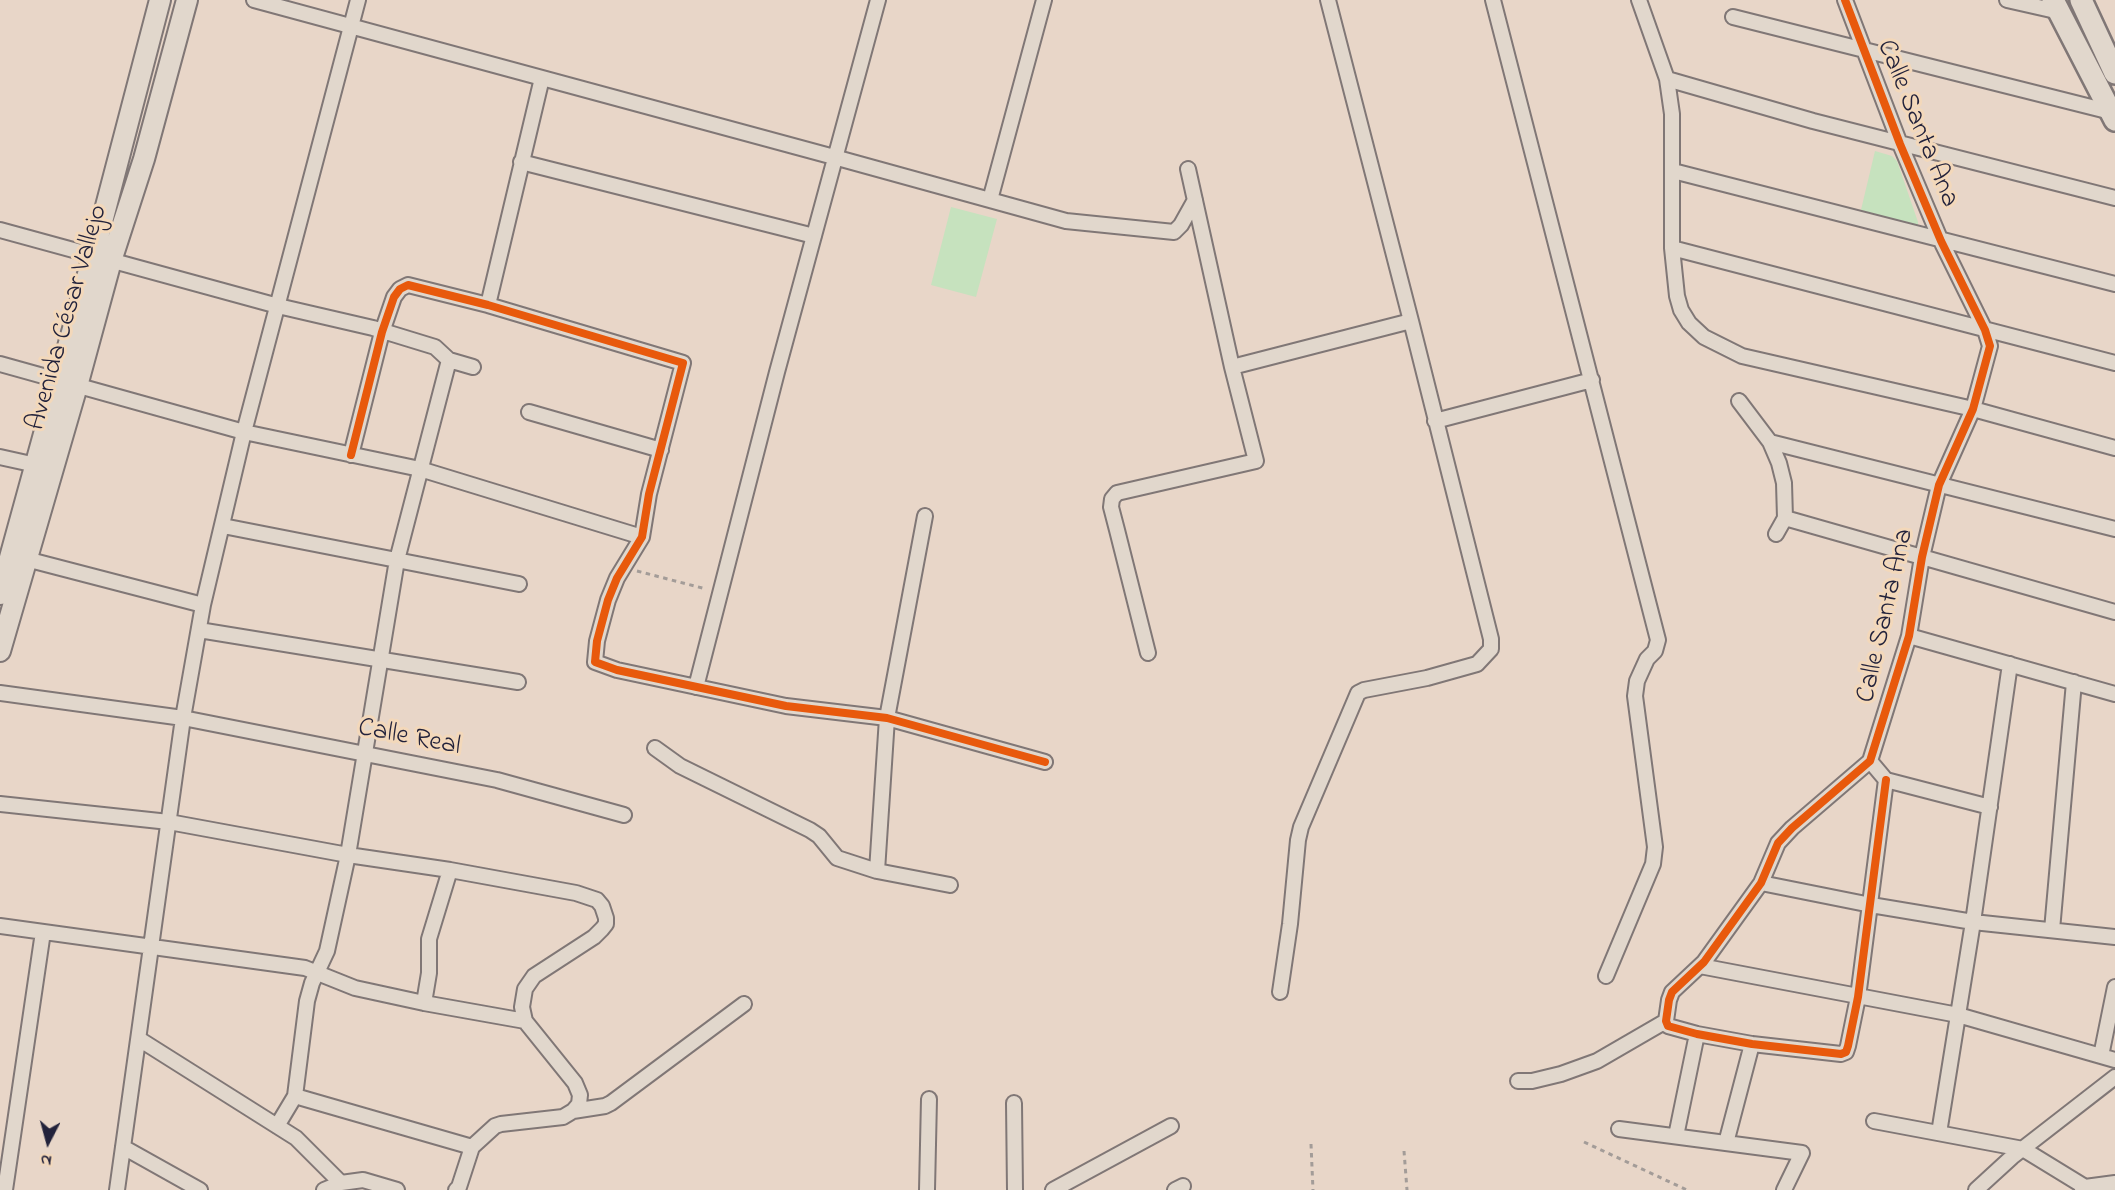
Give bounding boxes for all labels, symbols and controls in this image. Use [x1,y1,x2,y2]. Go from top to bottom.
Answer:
street label: Calle Santa Ana [1868,36,1964,212]
street label: Avenida César Vallejo [21,202,117,434]
street label: Calle Santa Ana [1851,526,1923,706]
street label: Calle Real [355,713,463,765]
north arrow [18,1112,78,1172]
text: N [39,1147,53,1172]

